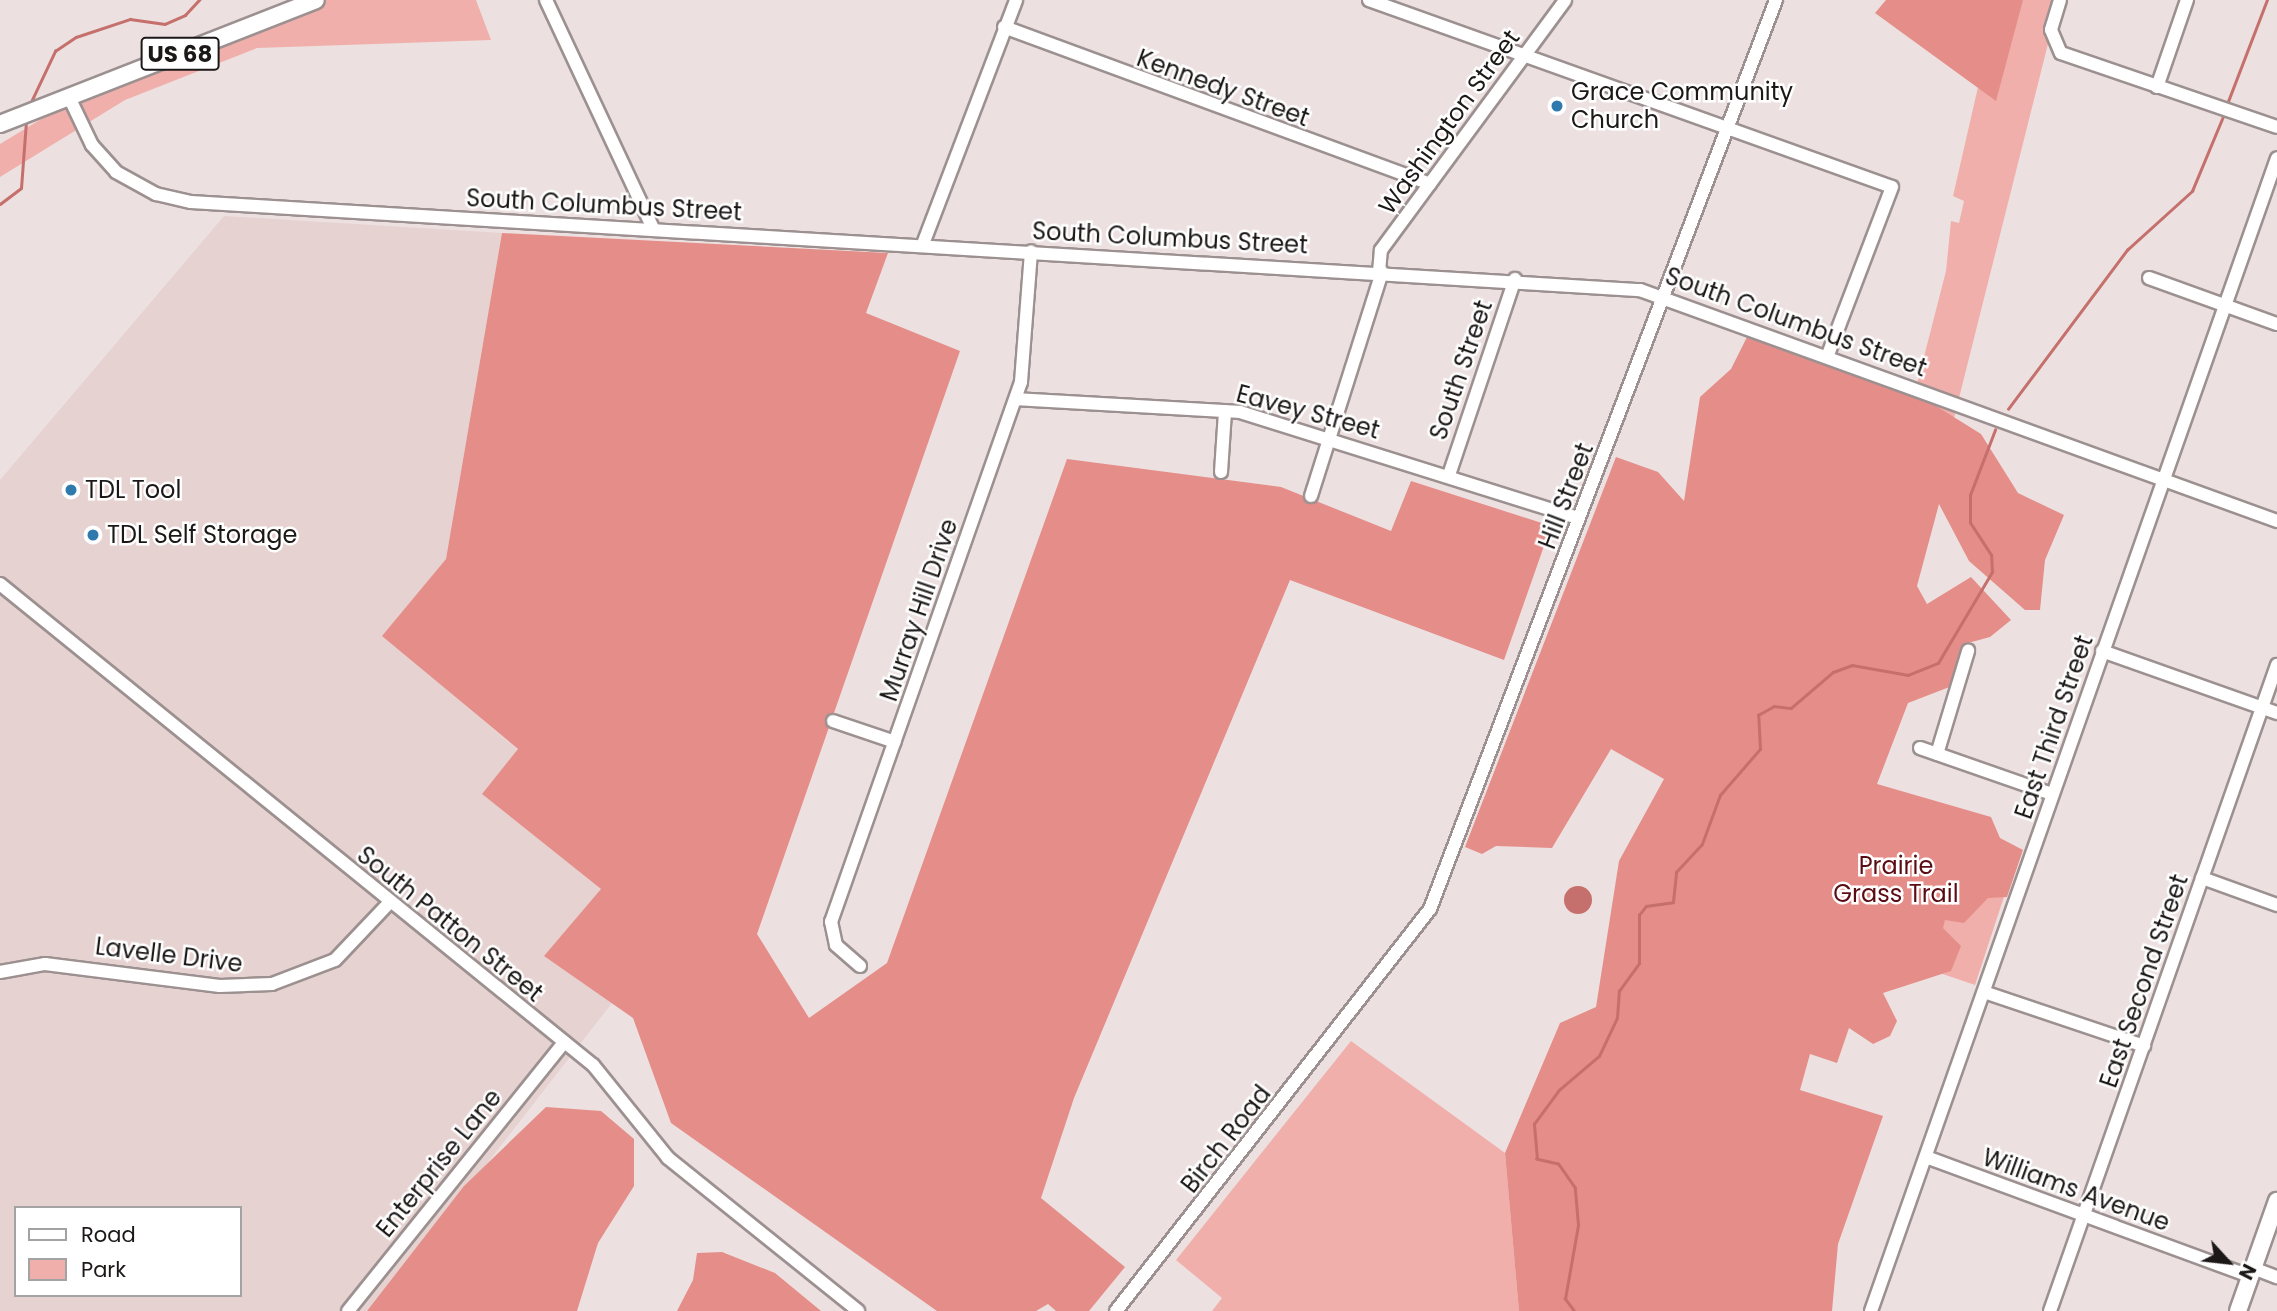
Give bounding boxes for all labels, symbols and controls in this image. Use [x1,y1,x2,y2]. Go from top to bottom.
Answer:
street label: Washington Street [1372,24,1526,220]
road number: US 68 [140,34,220,74]
street label: Kennedy Street [1133,43,1313,133]
place label: Grace Community Church [1571,78,1793,134]
marker: Grace Community Church [1549,98,1565,114]
street label: South Columbus Street [465,183,743,227]
street label: South Columbus Street [1031,216,1309,260]
street label: South Columbus Street [1661,261,1931,383]
street label: South Street [1424,296,1498,444]
street label: Eavey Street [1233,379,1383,445]
street label: Hill Street [1533,439,1599,553]
place label: TDL Tool [85,476,181,504]
marker: TDL Tool [63,482,79,498]
street label: Murray Hill Drive [874,515,964,705]
place label: TDL Self Storage [107,521,297,549]
marker: TDL Self Storage [85,527,101,543]
street label: East Third Street [2009,631,2099,823]
street label: South Patton Street [351,840,549,1008]
park label: Prairie Grass Trail [1833,852,1959,908]
street label: East Second Street [2094,871,2194,1091]
street label: Lavelle Drive [94,932,244,978]
street label: Birch Road [1175,1080,1277,1198]
street label: Enterprise Lane [371,1083,507,1243]
street label: Williams Avenue [1978,1143,2174,1237]
legend [14,1206,242,1297]
text: Road [81,1220,136,1249]
north arrow [2193,1227,2263,1297]
text: Park [81,1255,126,1284]
text: N [2232,1259,2262,1284]

